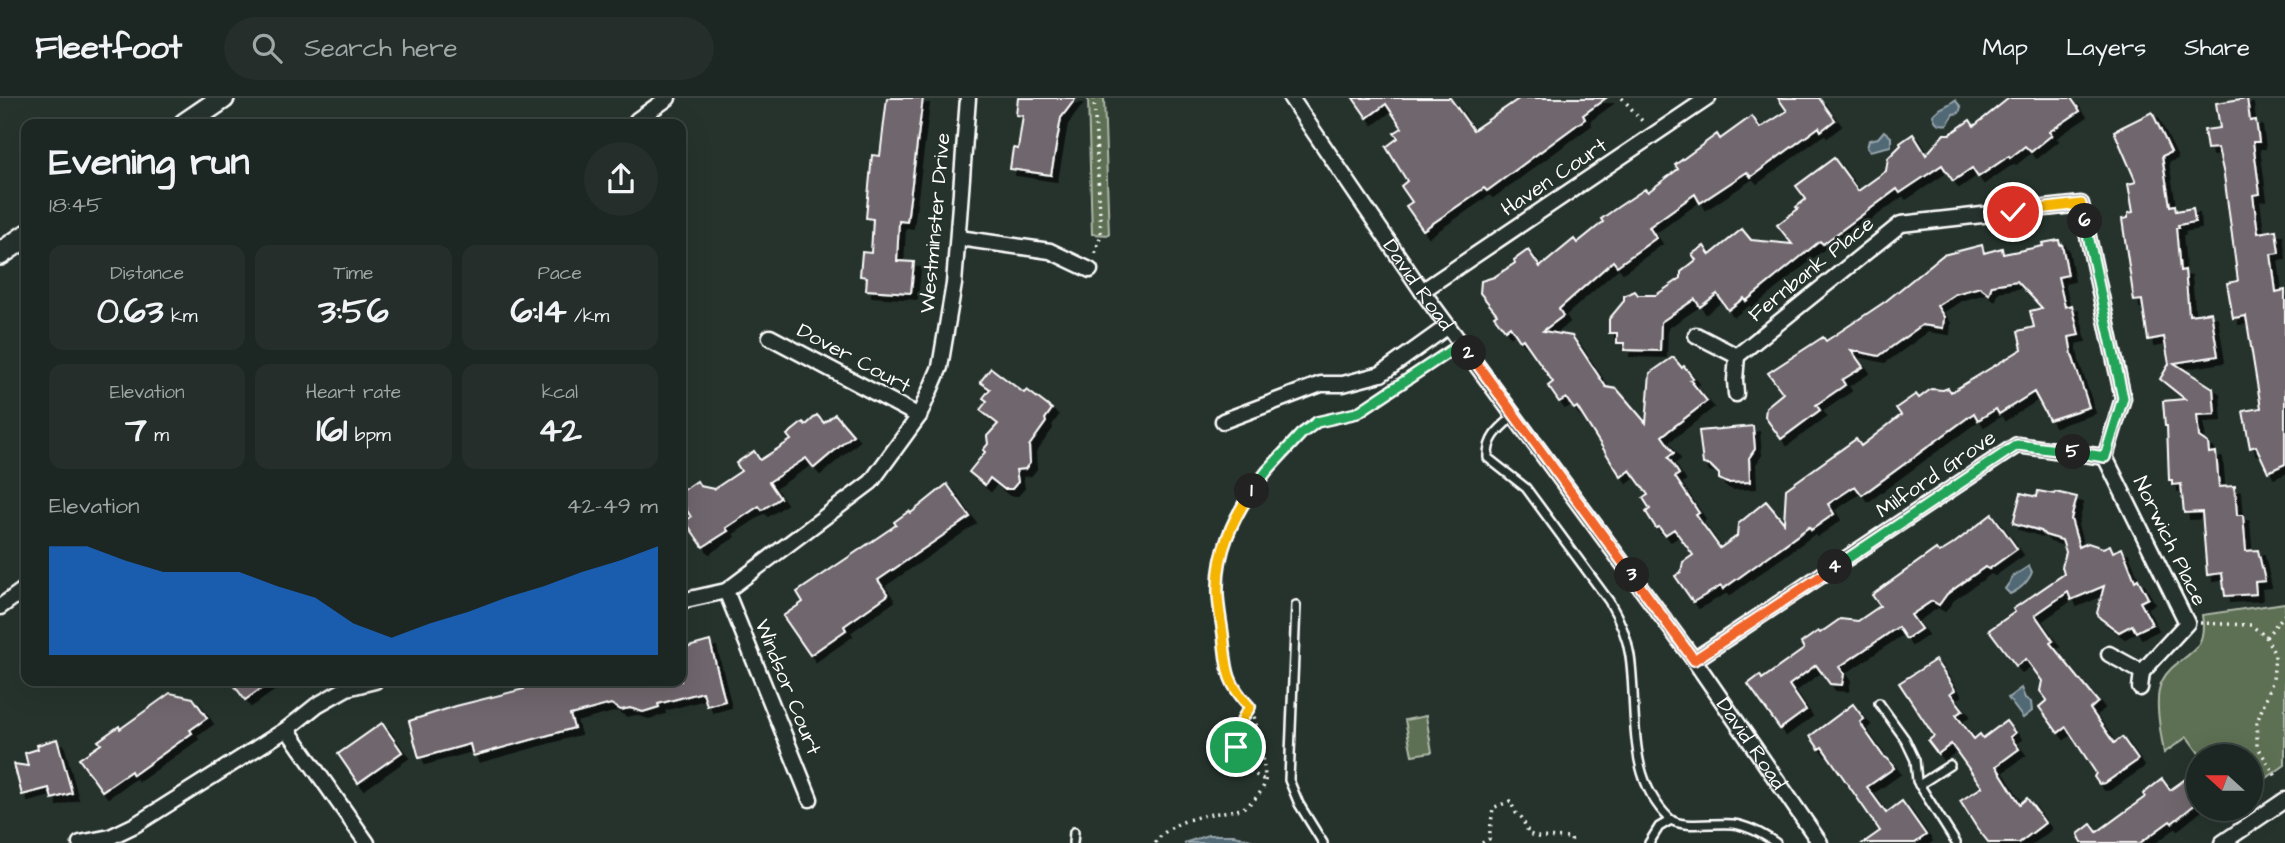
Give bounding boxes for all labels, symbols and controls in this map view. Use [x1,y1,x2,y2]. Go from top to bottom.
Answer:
search box [224,17,714,80]
text: Fleetfoot [35,25,182,71]
icon: search [248,29,286,67]
text: Search here [304,30,458,66]
text: Map [1983,31,2028,65]
text: Layers [2066,31,2146,65]
text: Share [2184,31,2250,65]
street label: Westminster Drive [913,131,957,315]
street label: Haven Court [1495,131,1613,223]
text: Evening run [49,137,250,189]
button: share [584,142,658,216]
pin [1983,182,2043,242]
text: 18:45 [49,189,103,221]
icon: check [1994,193,2032,231]
pin: 6 [2068,204,2102,238]
text: 6 [2079,207,2090,234]
street label: Fernbank Place [1742,209,1880,329]
street label: David Road [1376,233,1461,337]
text: Distance [110,260,184,287]
text: Time [334,260,373,287]
text: Pace [538,260,582,287]
text: 0.63 [97,287,164,336]
text: 3:56 [318,287,389,336]
text: 6:14 [510,287,567,336]
text: km [164,303,198,330]
text: /km [567,303,609,330]
street label: Dover Court [792,316,916,400]
pin: 2 [1452,336,1486,370]
text: 2 [1463,339,1474,366]
text: Elevation [110,379,185,406]
text: Heart rate [306,379,401,406]
text: kcal [542,379,578,406]
text: 7 [125,406,147,455]
text: 161 [316,406,347,455]
text: 42 [538,406,582,455]
text: m [147,422,169,449]
text: bpm [347,422,391,449]
street label: Milford Grove [1870,423,2002,525]
pin: 5 [2056,434,2090,470]
text: 5 [2066,438,2079,465]
street label: Norwich Place [2126,471,2214,611]
pin: 1 [1234,474,1270,508]
text: 1 [1250,477,1253,504]
text: Elevation [49,490,140,522]
text: 42–49 m [566,490,658,522]
pin: 4 [1818,550,1853,584]
text: 4 [1828,553,1841,580]
pin: 3 [1614,558,1650,592]
text: 3 [1627,561,1636,588]
street label: Windsor Court [748,615,829,760]
street label: David Road [1710,692,1794,795]
pin [1206,717,1266,777]
icon: arrive [1217,728,1255,766]
north arrow [2186,744,2263,821]
map controls [2186,744,2263,821]

